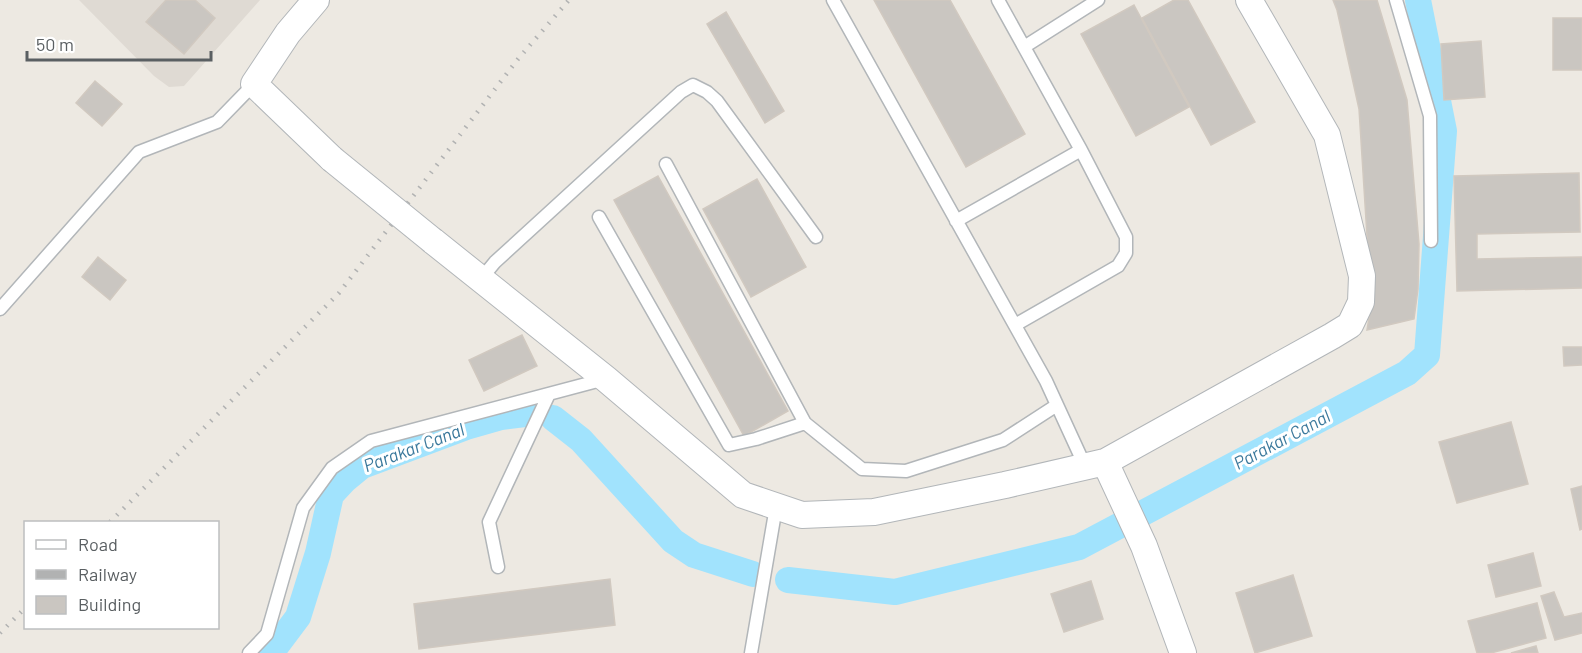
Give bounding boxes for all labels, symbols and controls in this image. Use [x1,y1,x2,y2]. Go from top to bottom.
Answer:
scale bar [27,24,212,62]
text: 50 m [36,33,74,55]
water label: Parakar Canal [1230,404,1334,474]
water label: Parakar Canal [360,418,467,476]
legend [24,521,219,629]
text: Road [78,533,118,555]
text: Railway [78,563,137,585]
text: Building [78,593,141,615]

